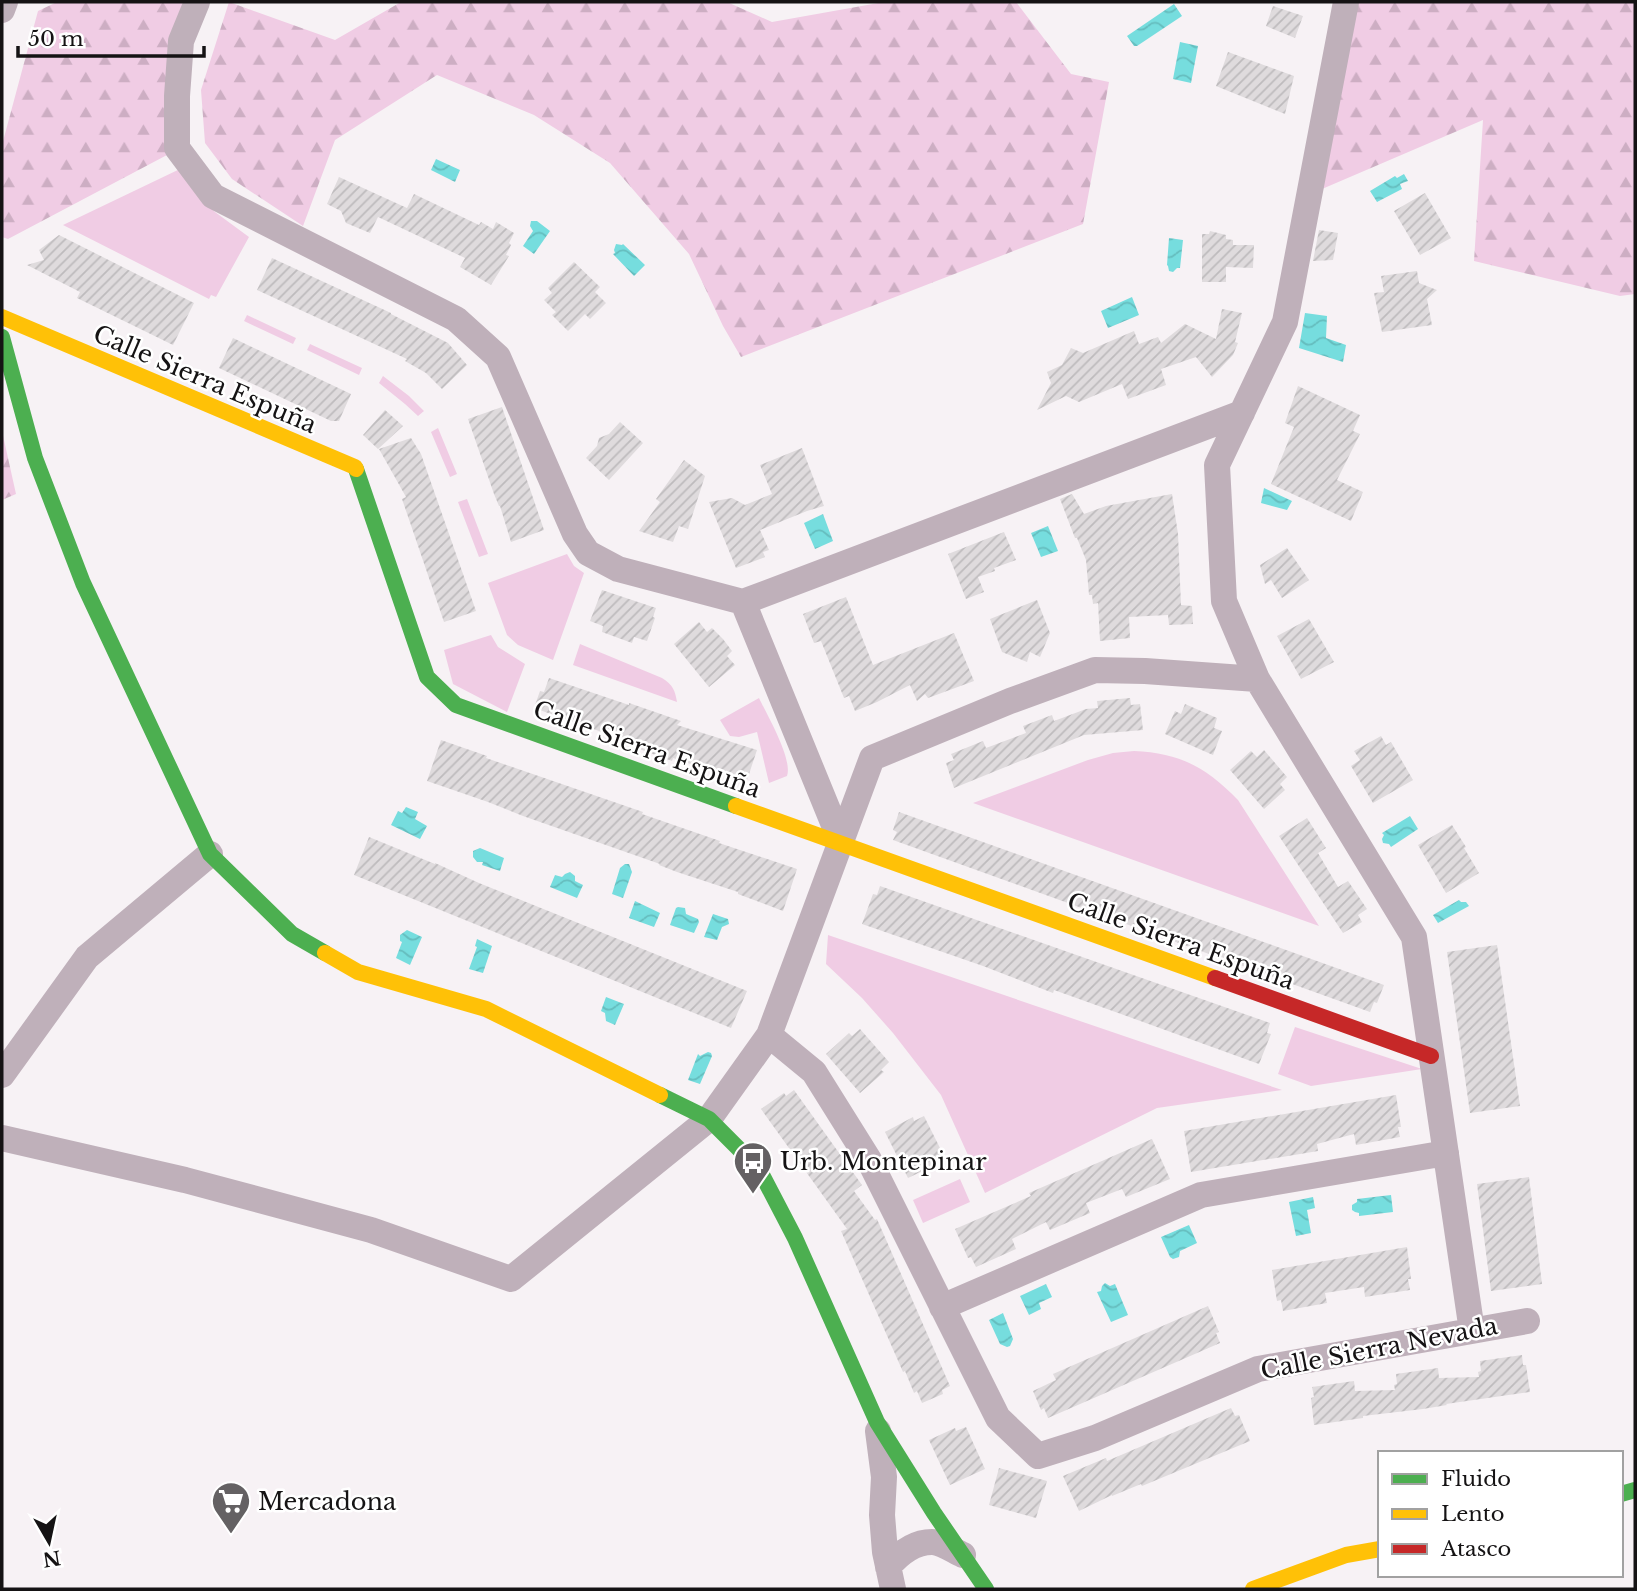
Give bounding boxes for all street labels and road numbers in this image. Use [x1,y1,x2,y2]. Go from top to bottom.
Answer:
street label: Calle Sierra Espuña [89,319,322,439]
street label: Calle Sierra Espuña [529,694,765,804]
street label: Calle Sierra Espuña [1063,886,1299,996]
street label: Calle Sierra Nevada [1258,1311,1501,1385]

